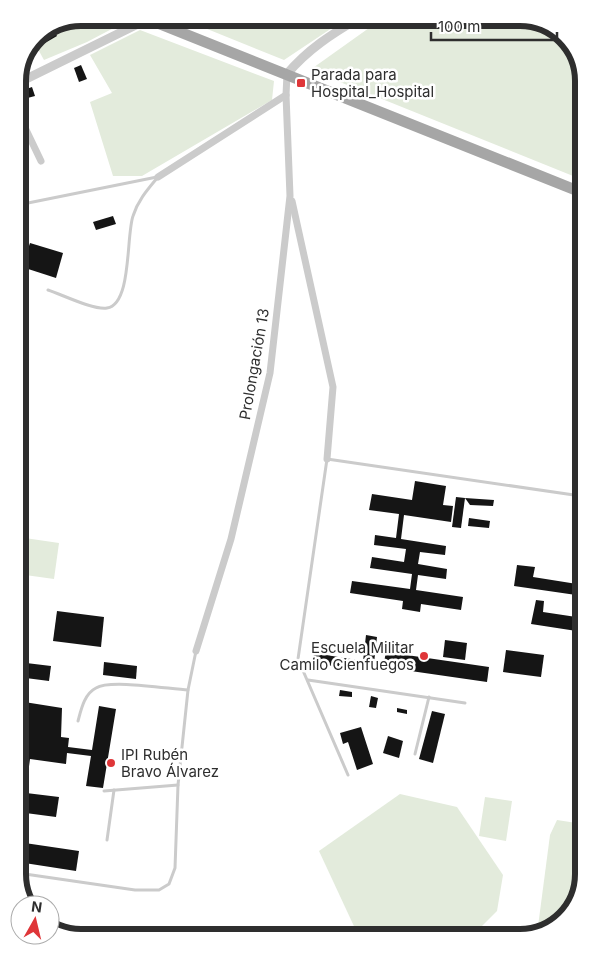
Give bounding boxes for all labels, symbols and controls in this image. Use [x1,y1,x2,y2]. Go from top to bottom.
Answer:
scale bar [431,10,557,42]
text: 100 m [438,17,480,36]
place label: Parada para Hospital_Hospital [311,65,434,101]
marker: Parada para Hospital_Hospital [295,77,307,89]
street label: Prolongación 13 [235,307,273,421]
place label: Escuela Militar Camilo Cienfuegos [280,638,414,674]
marker: Escuela Militar Camilo Cienfuegos [418,650,430,662]
place label: IPI Rubén Bravo Álvarez [121,745,219,781]
marker: IPI Rubén Bravo Álvarez [105,757,117,769]
north arrow [10,895,60,945]
text: N [30,897,43,916]

